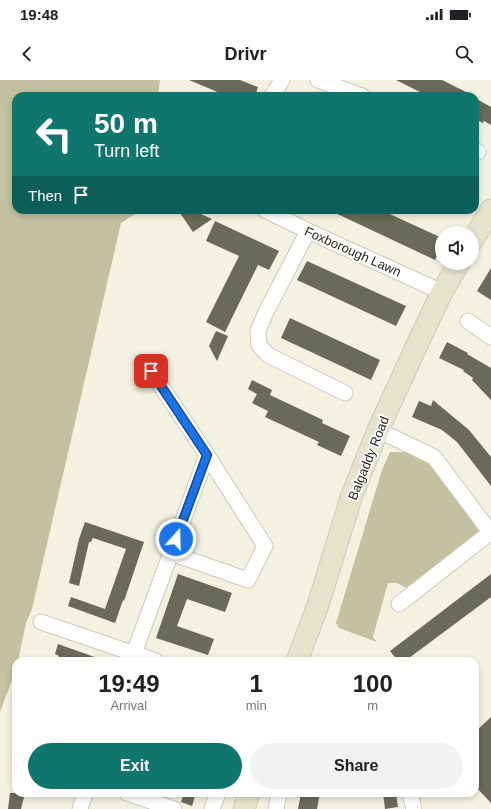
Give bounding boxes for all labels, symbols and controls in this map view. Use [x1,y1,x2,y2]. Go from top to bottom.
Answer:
text: 19:48 [20,6,58,23]
icon: back [16,43,38,65]
icon: search [453,43,475,65]
text: Drivr [224,44,267,64]
icon: left [28,108,80,160]
text: 50 m [94,108,158,139]
text: Turn left [94,141,159,161]
icon: arrive [70,184,92,206]
text: Then [28,187,62,204]
street label: Foxborough Lawn [302,223,403,279]
map controls [435,226,479,270]
button: sound [435,226,479,270]
pin [134,354,168,388]
icon: arrive [140,360,162,382]
street label: Balgaddy Road [345,414,392,502]
position arrow [155,518,197,560]
text: 19:49 [98,670,160,697]
text: 1 [249,670,263,697]
text: 100 [353,670,393,697]
text: Arrival [110,698,147,713]
text: min [246,698,267,713]
text: m [367,698,378,713]
button: Exit [28,743,242,789]
button: Share [250,743,463,789]

